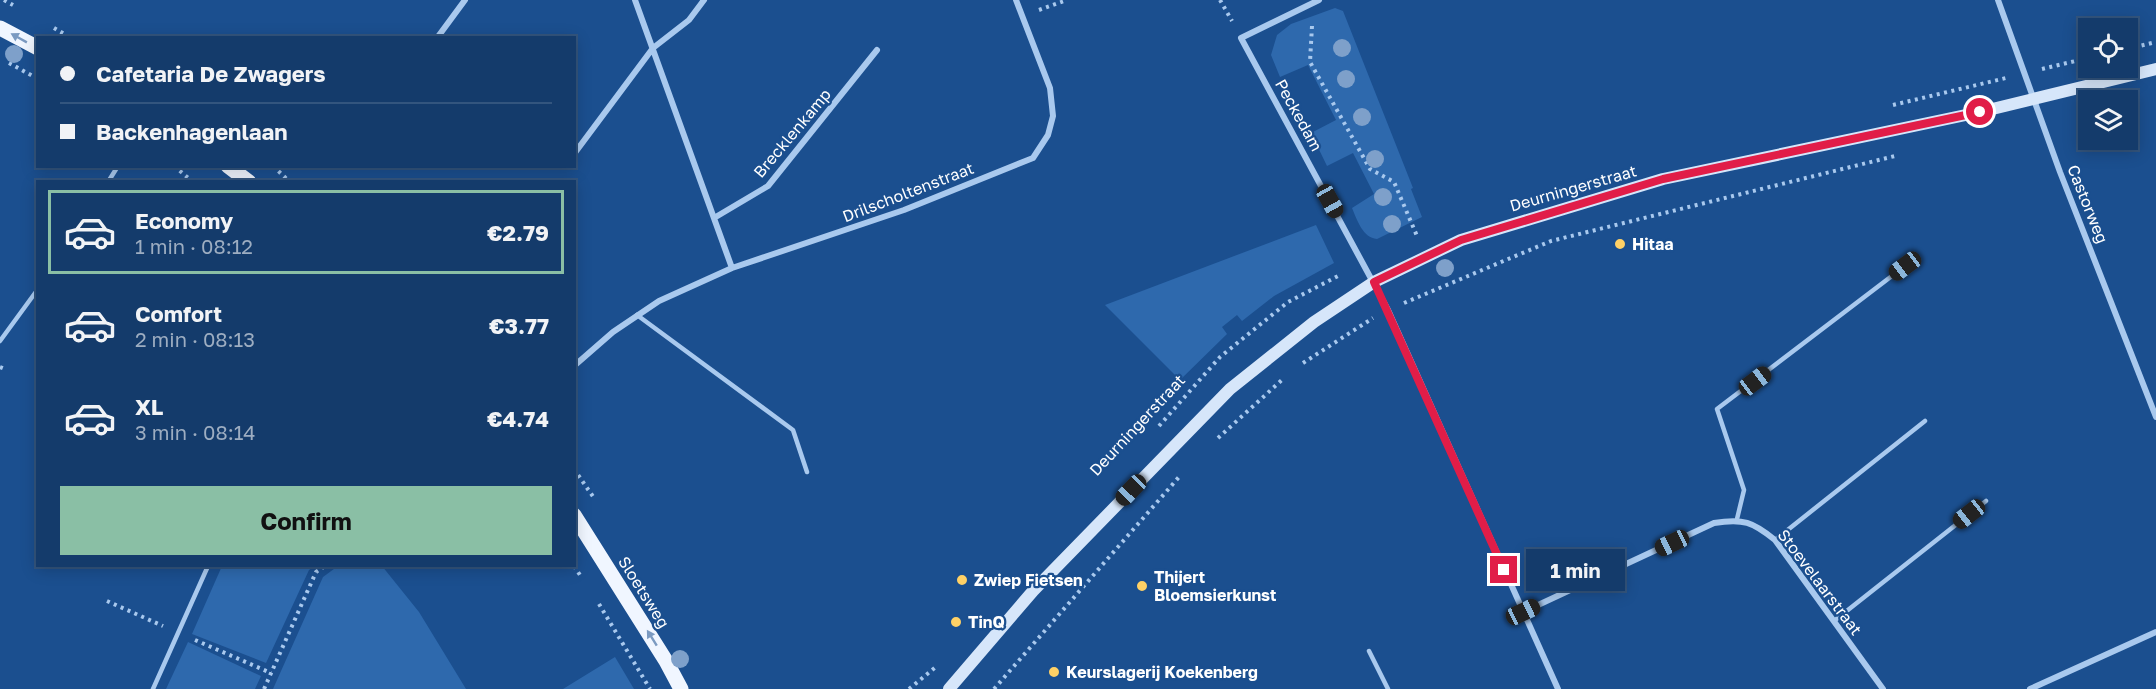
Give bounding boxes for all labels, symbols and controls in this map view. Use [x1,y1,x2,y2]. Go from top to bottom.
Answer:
map controls [2078,18,2138,150]
button: locate [2078,18,2138,78]
one-way arrow [10,33,27,43]
text: Cafetaria De Zwagers [96,60,326,87]
street label: Peckedam [1271,75,1327,155]
street label: Brecklenkamp [749,84,835,182]
button: layers [2078,90,2138,150]
route start [1966,98,1993,125]
text: Backenhagenlaan [96,118,288,145]
street label: Drilscholtenstraat [839,158,977,226]
street label: Deurningerstraat [1507,160,1639,216]
street label: Castorweg [2063,162,2113,246]
car [1313,181,1347,221]
icon: car [63,205,117,259]
text: Economy [135,207,233,234]
text: €2.79 [487,219,549,246]
text: 1 min · 08:12 [135,234,253,258]
place label: Hitaa [1632,234,1674,254]
marker: Hitaa [1613,237,1627,251]
car [1885,248,1925,284]
icon: car [63,298,117,352]
text: Comfort [135,300,222,327]
text: €3.77 [489,312,549,339]
text: 2 min · 08:13 [135,327,255,351]
car [1735,363,1775,399]
street label: Deurningerstraat [1085,370,1189,480]
icon: car [63,391,117,445]
text: XL [135,393,163,420]
text: €4.74 [487,405,549,432]
text: 3 min · 08:14 [135,420,256,444]
car [1112,471,1150,509]
button: Confirm [60,486,552,555]
car [1949,496,1989,532]
street label: Stoevelaarstraat [1774,525,1866,639]
car [1652,527,1692,559]
callout: 1 min [1525,549,1624,591]
street label: Sloetsweg [614,552,674,632]
route end [1490,556,1517,583]
text: 1 min [1550,558,1601,582]
place label: Thijert Bloemsierkunst [1154,567,1276,605]
place label: Zwiep Fietsen [974,570,1083,590]
marker: Zwiep Fietsen [955,573,969,587]
marker: Thijert Bloemsierkunst [1135,579,1149,593]
car [1503,596,1543,628]
place label: TinQ [968,612,1005,632]
marker: TinQ [949,615,963,629]
one-way arrow [646,630,657,646]
place label: Keurslagerij Koekenberg [1066,662,1258,682]
marker: Keurslagerij Koekenberg [1047,665,1061,679]

